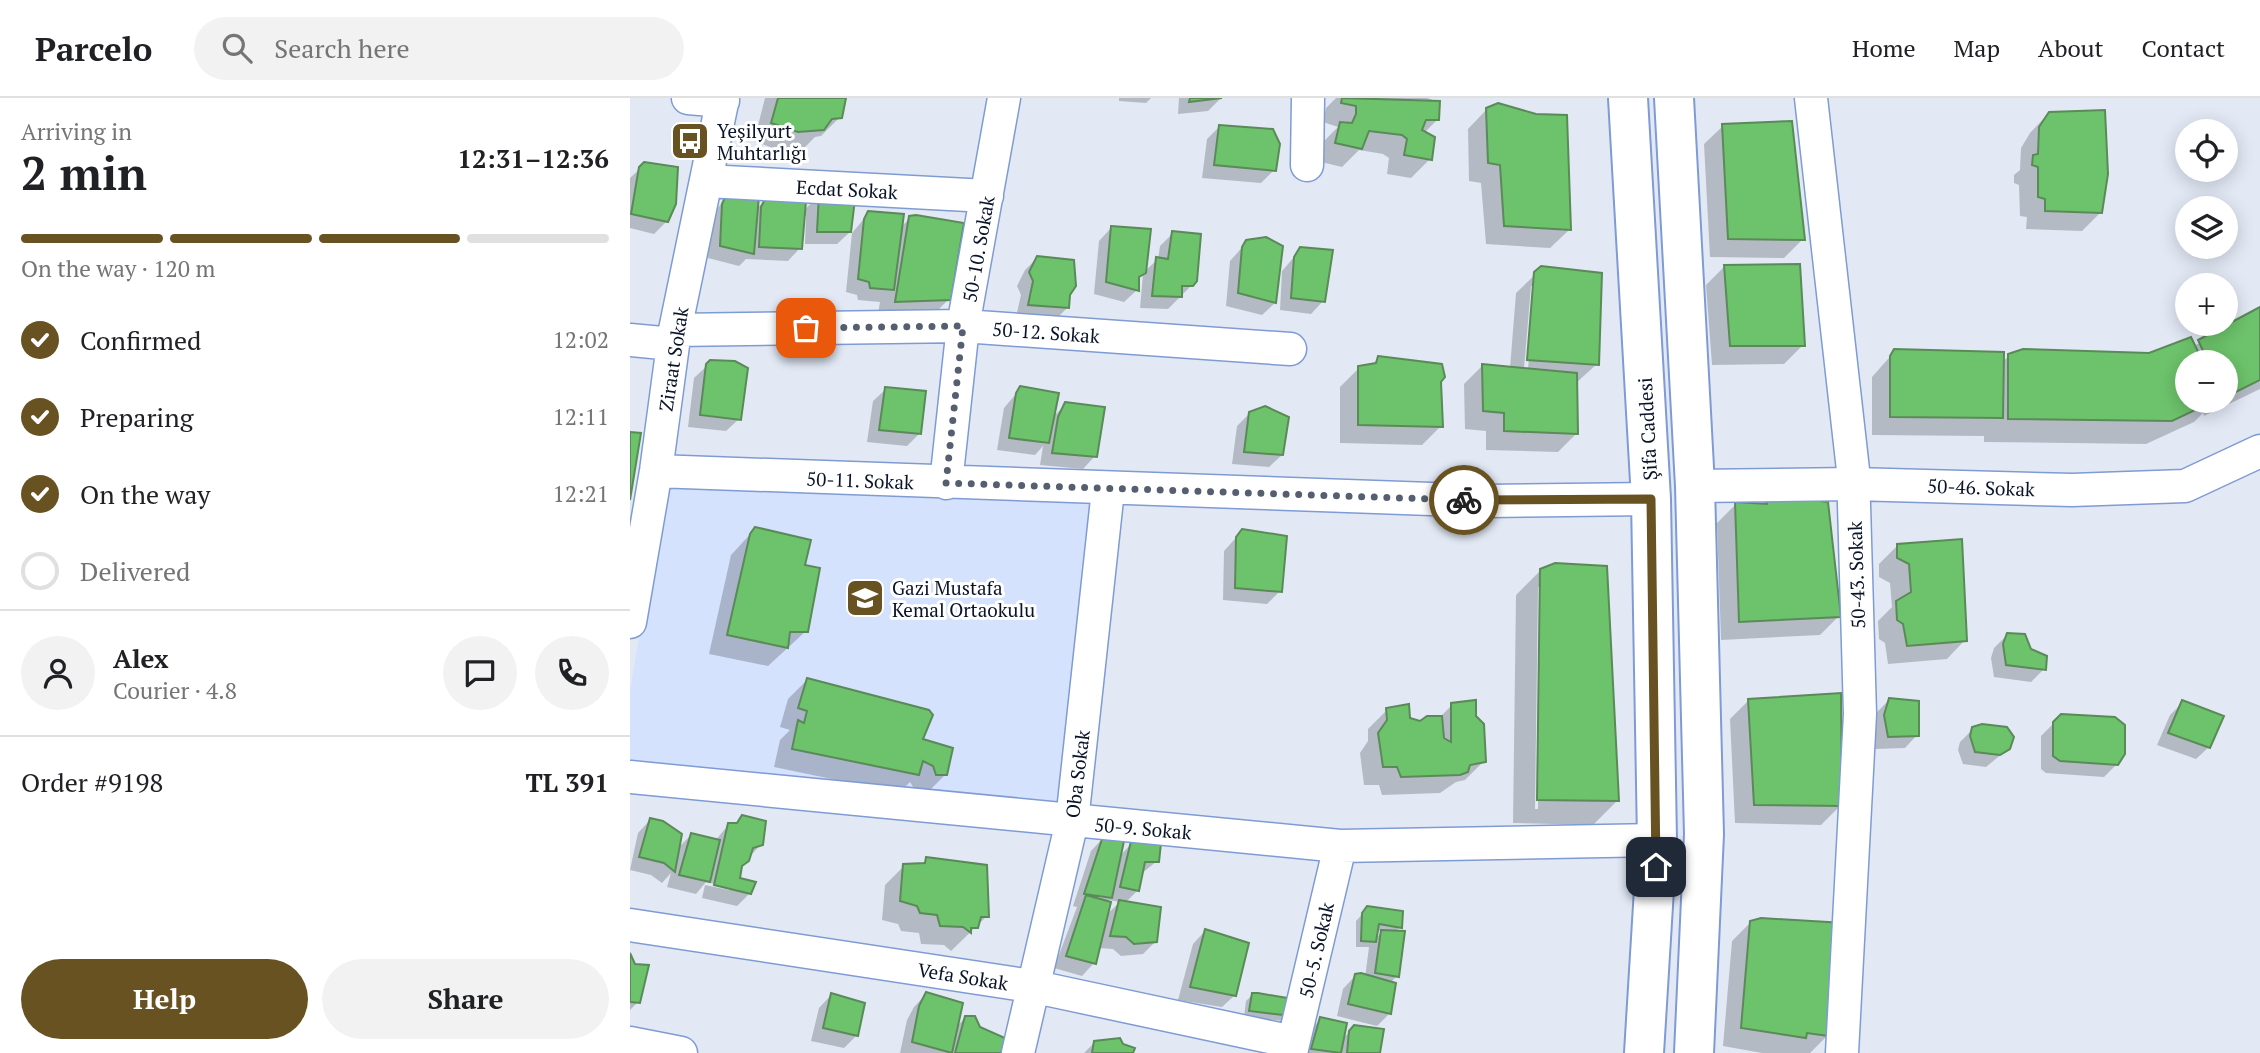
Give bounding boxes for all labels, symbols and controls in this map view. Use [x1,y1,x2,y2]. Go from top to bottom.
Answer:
search box [194,17,684,80]
text: Parcelo [35,27,152,70]
icon: search [218,29,256,67]
text: Search here [274,31,410,65]
text: Home [1852,32,1916,64]
text: Map [1954,32,2000,64]
text: About [2038,32,2104,64]
text: Contact [2142,32,2225,64]
text: Arriving in [21,116,132,147]
place label: Yeşilyurt Muhtarlığı [717,118,807,165]
map controls [2175,119,2238,413]
button: locate [2175,119,2238,182]
bus stop icon: Yeşilyurt Muhtarlığı [669,120,711,162]
text: 12:31–12:36 [457,141,609,175]
text: 2 min [21,142,147,203]
street label: Ecdat Sokak [796,174,899,204]
street label: 50-10. Sokak [956,194,1000,304]
button: layers [2175,196,2238,259]
text: On the way · 120 m [21,253,215,284]
button: + [2175,273,2238,336]
pin [776,298,836,358]
street label: Ziraat Sokak [652,305,694,413]
icon: bag [787,309,825,347]
street label: 50-12. Sokak [991,316,1101,348]
icon: check [21,321,59,359]
text: Confirmed [80,323,201,357]
text: 12:02 [552,324,609,355]
button: − [2175,350,2238,413]
street label: Şifa Caddesi [1632,377,1662,481]
icon: check [21,398,59,436]
text: Preparing [80,400,193,434]
text: 12:11 [552,401,609,432]
courier [1429,465,1499,535]
street label: 50-11. Sokak [806,466,914,494]
street label: 50-46. Sokak [1927,473,2035,501]
icon: check [21,475,59,513]
text: On the way [80,477,211,511]
text: 12:21 [552,478,609,509]
icon: bike [1445,481,1483,519]
street label: 50-43. Sokak [1842,521,1870,629]
text: Delivered [80,554,190,588]
place label: Gazi Mustafa Kemal Ortaokulu [892,575,1035,622]
school or university icon: Gazi Mustafa Kemal Ortaokulu [844,577,886,619]
button: person [21,636,95,710]
button: chat [443,636,517,710]
button: phone [535,636,609,710]
text: Alex [113,641,169,675]
text: Courier · 4.8 [113,675,237,706]
street label: Oba Sokak [1059,728,1095,819]
text: Order #9198 [21,765,163,799]
text: TL 391 [525,765,609,799]
street label: 50-9. Sokak [1093,811,1193,845]
pin [1626,837,1686,897]
icon: home [1637,848,1675,886]
street label: 50-5. Sokak [1293,899,1339,1000]
street label: Vefa Sokak [916,957,1010,996]
button: Help [21,959,308,1039]
button: Share [322,959,609,1039]

